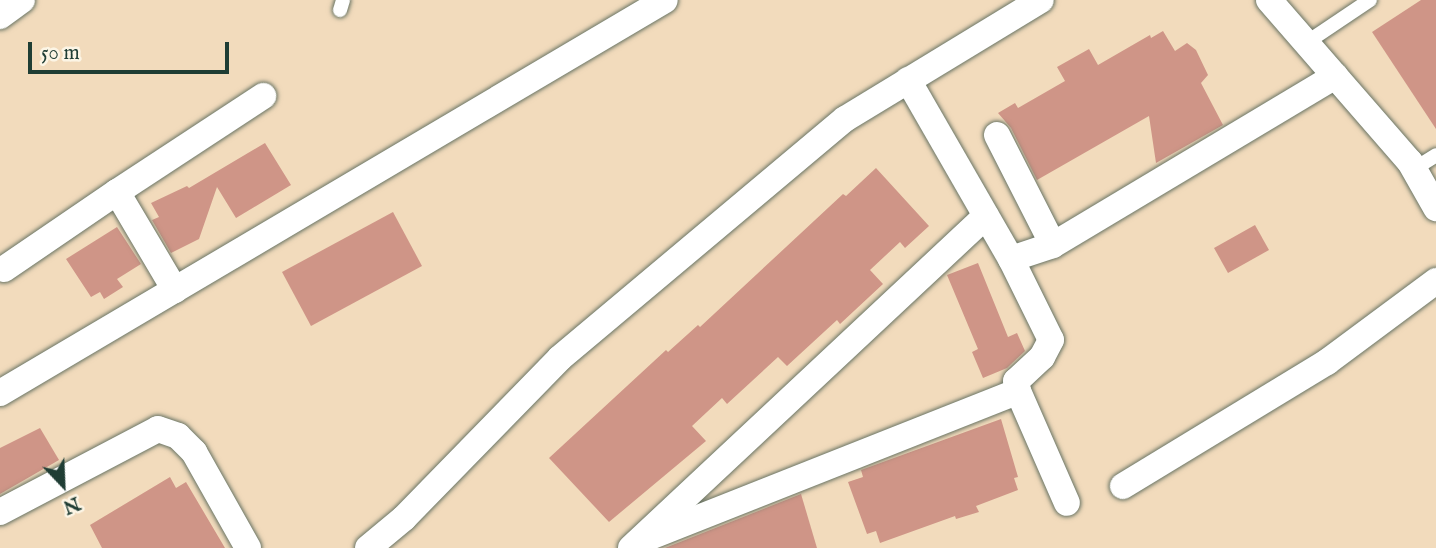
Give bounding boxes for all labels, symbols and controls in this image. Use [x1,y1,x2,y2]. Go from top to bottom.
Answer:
scale bar [32,28,233,72]
text: 50 m [41,40,80,67]
north arrow [28,450,98,520]
text: N [59,490,83,519]

